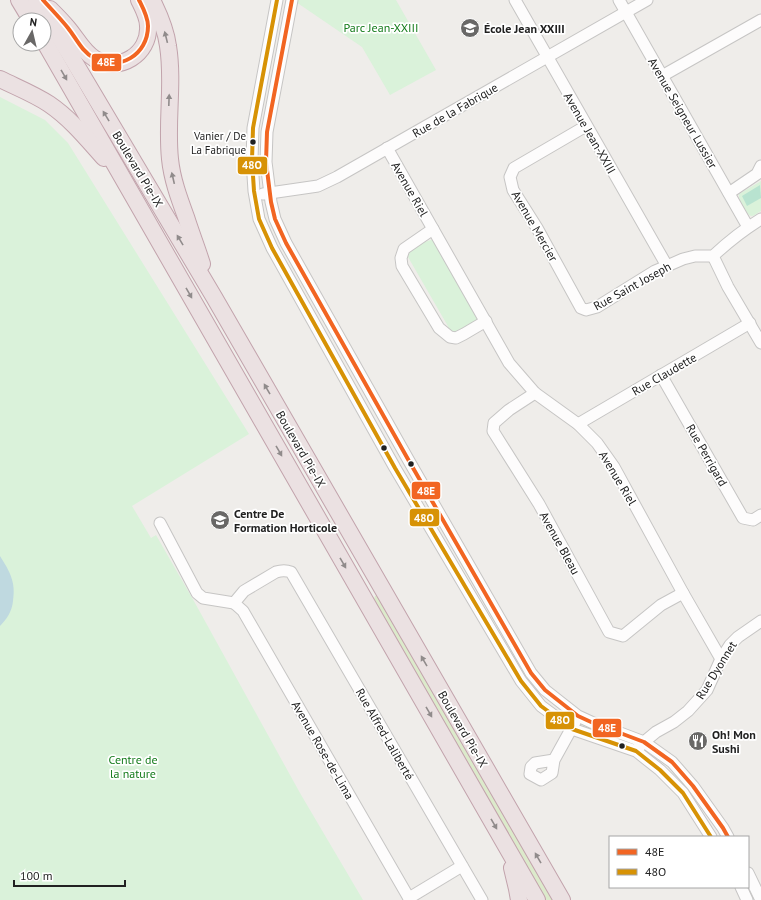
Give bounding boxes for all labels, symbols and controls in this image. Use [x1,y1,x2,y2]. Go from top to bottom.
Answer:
north arrow [12,12,52,52]
text: N [29,15,38,30]
school or university icon: École Jean XXIII [459,17,481,39]
park label: Parc Jean-XXIII [343,20,419,35]
place label: École Jean XXIII [484,21,565,36]
one-way arrow [163,30,169,42]
line badge: 48E [91,53,122,72]
text: 48E [97,55,115,69]
street label: Avenue Seigneur Lussier [645,55,721,171]
one-way arrow [60,69,67,81]
street label: Rue de la Fabrique [410,79,500,141]
street label: Avenue Jean-XXIII [561,90,619,176]
one-way arrow [166,94,173,106]
one-way arrow [103,110,110,121]
street label: Boulevard Pie-IX [109,128,167,210]
place label: Vanier / De La Fabrique [191,129,246,157]
marker: Vanier / De La Fabrique [248,137,258,147]
line badge: 48O [237,156,268,175]
text: 48O [242,158,262,172]
street label: Avenue Riel [388,159,432,219]
one-way arrow [170,172,176,184]
street label: Avenue Mercier [509,188,561,264]
one-way arrow [176,234,183,246]
street label: Rue Saint Joseph [591,259,673,313]
one-way arrow [185,287,192,299]
street label: Rue Claudette [629,349,699,399]
one-way arrow [263,383,270,395]
street label: Boulevard Pie-IX [273,408,329,490]
street label: Rue Perrigard [683,421,731,489]
unlabelled marker [379,443,389,453]
one-way arrow [275,445,282,457]
street label: Avenue Riel [596,448,640,508]
unlabelled marker [406,459,416,469]
line badge: 48E [411,481,441,500]
text: 48E [417,484,435,498]
place label: Centre De Formation Horticole [234,506,337,535]
line badge: 48O [409,508,440,527]
school or university icon: Centre De Formation Horticole [209,509,231,531]
street label: Avenue Bleau [537,509,583,577]
text: 48O [414,511,434,525]
one-way arrow [340,557,347,569]
street label: Rue Dyonnet [692,638,740,702]
one-way arrow [420,655,427,667]
street label: Rue Alfred-Laliberté [353,685,417,783]
street label: Boulevard Pie-IX [435,688,491,770]
street label: Avenue Rose-de-Lima [289,698,357,802]
one-way arrow [425,706,432,718]
line badge: 48O [545,711,575,730]
text: 48O [550,713,570,727]
line badge: 48E [592,718,622,738]
text: 48E [598,721,616,735]
place label: Oh! Mon Sushi [712,727,756,756]
restaurant icon: Oh! Mon Sushi [687,730,709,752]
unlabelled marker [617,741,627,751]
park label: Centre de la nature [108,752,158,781]
one-way arrow [490,818,497,830]
legend [609,836,749,888]
text: 48E [645,844,665,859]
one-way arrow [534,852,541,864]
scale bar [14,862,125,888]
text: 48O [645,864,666,879]
text: 100 m [20,868,53,883]

